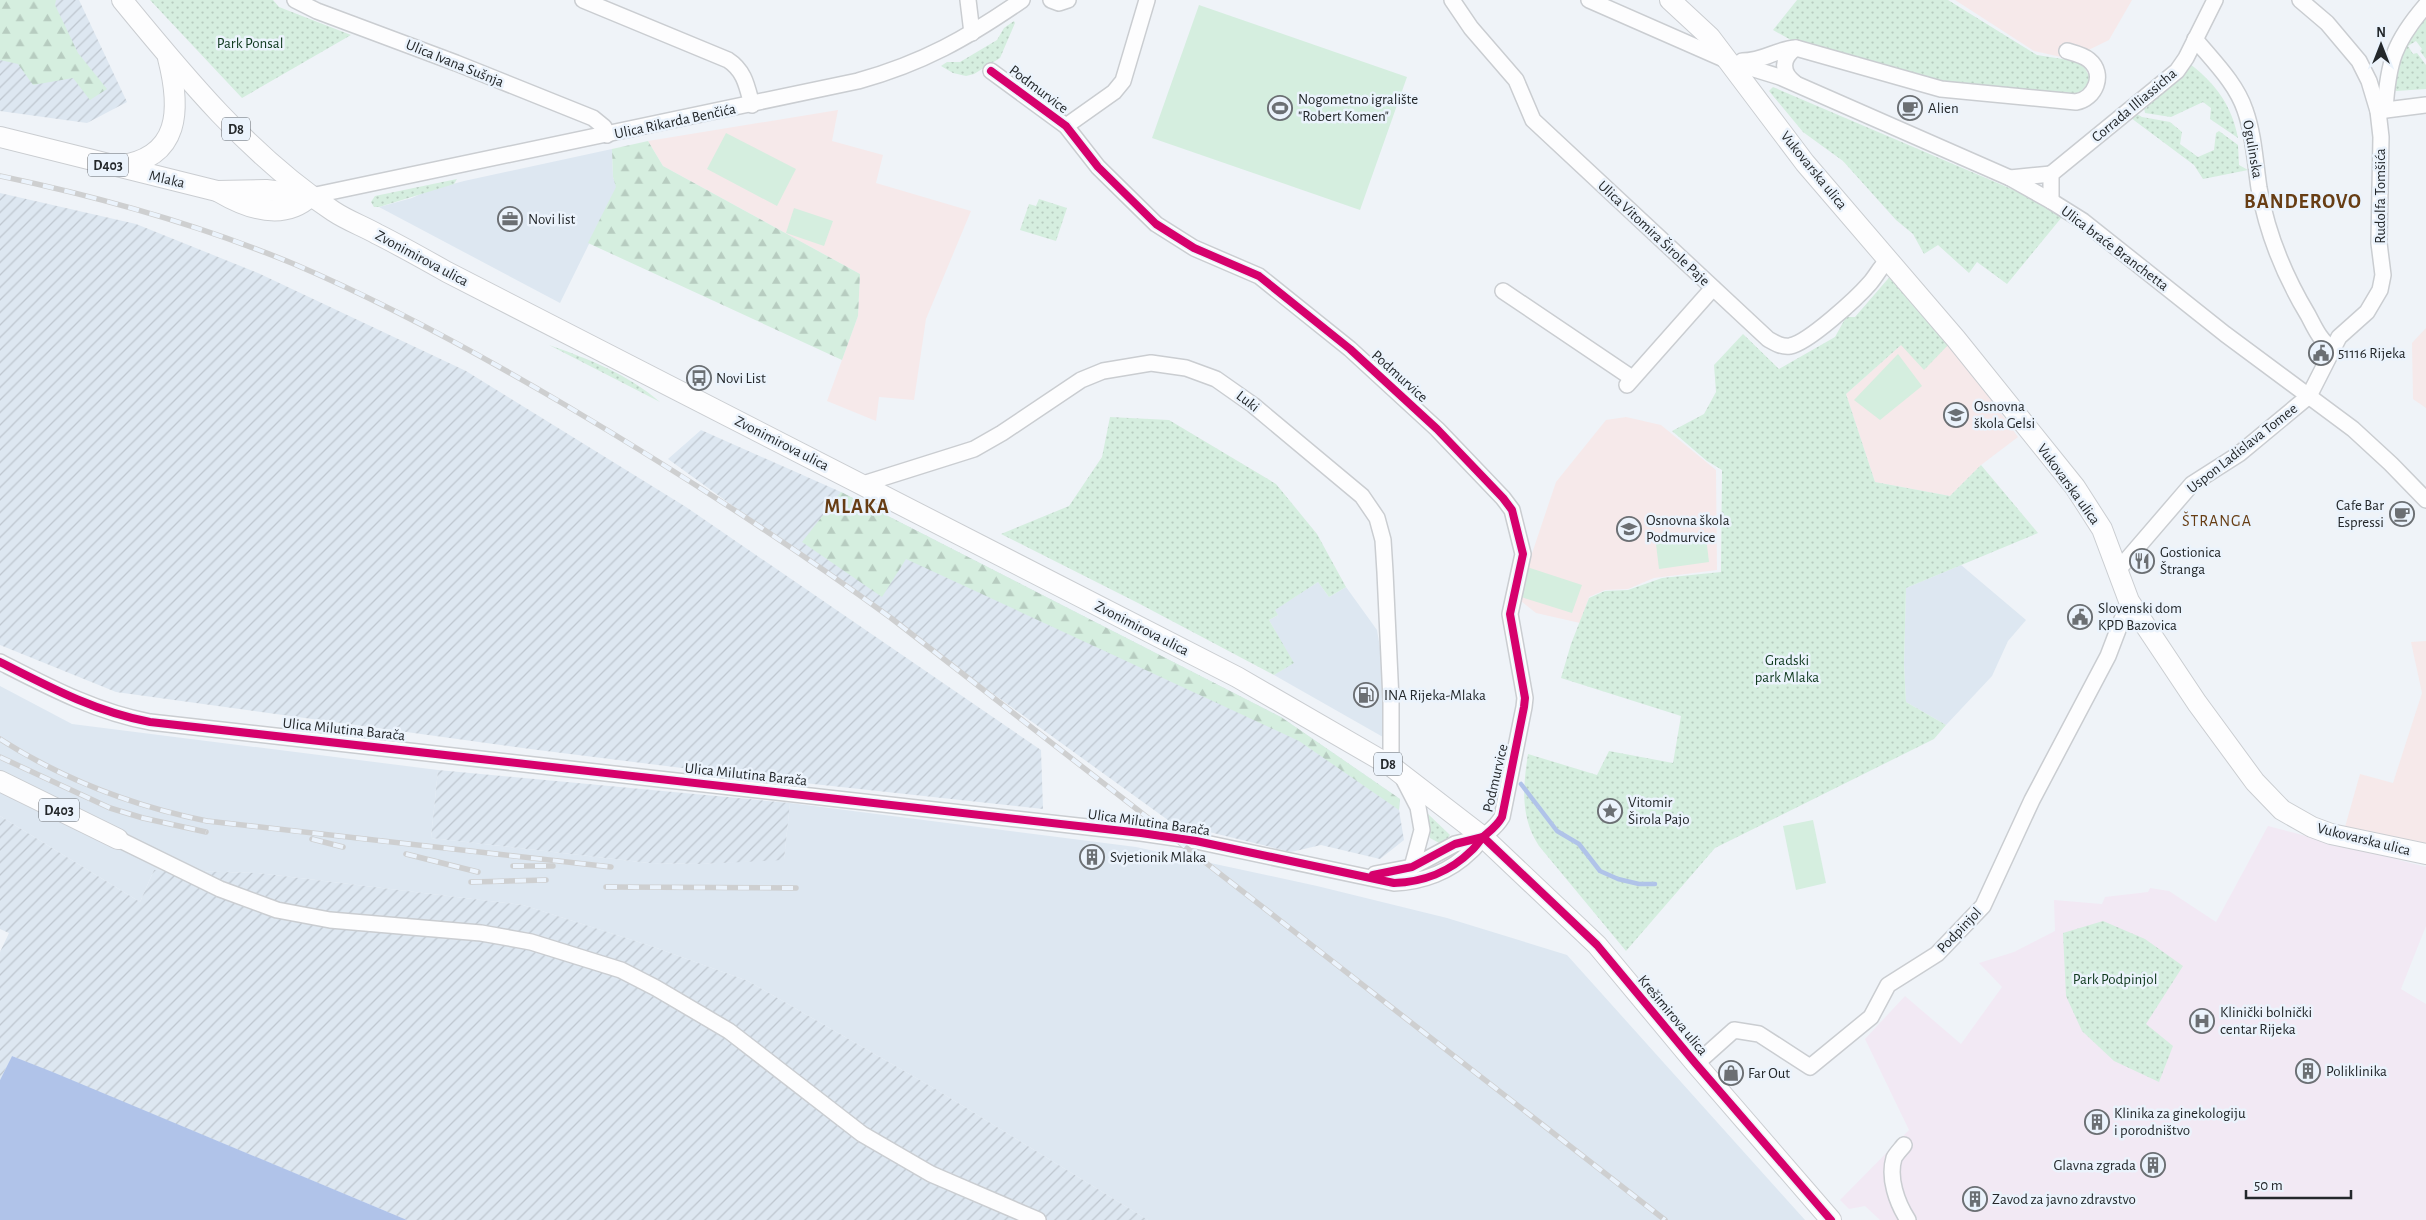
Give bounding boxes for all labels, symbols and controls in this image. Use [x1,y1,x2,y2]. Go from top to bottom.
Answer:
north arrow [2356,20,2406,70]
text: N [2376,26,2386,40]
park label: Park Ponsal [217,36,283,51]
street label: Ulica Ivana Sušnja [404,37,506,90]
street label: Podmurvice [1006,62,1071,116]
street label: Corrada Illiassicha [2089,66,2180,145]
place label: Nogometno igralište "Robert Komen" [1298,92,1418,124]
sports icon: Nogometno igralište "Robert Komen" [1267,95,1293,121]
cafe icon: Alien [1897,95,1923,121]
street label: Ulica Rikarda Benčića [613,101,737,142]
place label: Alien [1928,101,1959,116]
road number: D8 [222,118,250,140]
street label: Ogulinska [2240,119,2265,179]
street label: Vukovarska ulica [1778,128,1850,212]
street label: Rudolfa Tomšića [2373,148,2388,244]
road number: D403 [88,154,128,176]
street label: Mlaka [148,168,186,191]
street label: Ulica Vitomira Širole Paje [1595,177,1713,289]
district label: BANDEROVO [2244,192,2362,212]
street label: Ulica braće Branchetta [2058,203,2171,294]
office icon: Novi list [497,206,523,232]
place label: Novi list [528,212,575,227]
street label: Zvonimirova ulica [373,228,471,289]
public building icon: 51116 Rijeka [2308,340,2334,366]
place label: 51116 Rijeka [2338,346,2406,361]
street label: Podmurvice [1369,348,1431,405]
bus stop icon: Novi List [686,365,712,391]
place label: Novi List [716,371,766,386]
street label: Luki [1233,388,1262,415]
place label: Osnovna škola Gelsi [1974,399,2035,431]
street label: Uspon Ladislava Tomee [2184,401,2300,496]
school or university icon: Osnovna škola Gelsi [1943,402,1969,428]
street label: Zvonimirova ulica [732,413,831,474]
street label: Vukovarska ulica [2034,441,2103,528]
district label: MLAKA [824,497,890,517]
place label: Cafe Bar Espressi [2336,498,2384,530]
cafe icon: Cafe Bar Espressi [2389,501,2415,527]
district label: ŠTRANGA [2182,511,2252,529]
place label: Osnovna škola Podmurvice [1646,513,1730,545]
school or university icon: Osnovna škola Podmurvice [1616,516,1642,542]
place label: Gostionica Štranga [2160,545,2221,577]
restaurant icon: Gostionica Štranga [2129,548,2155,574]
street label: Zvonimirova ulica [1092,598,1191,659]
place label: Slovenski dom KPD Bazovica [2098,601,2182,633]
public building icon: Slovenski dom KPD Bazovica [2067,604,2093,630]
park label: Gradski park Mlaka [1755,653,1819,685]
fuel station icon: INA Rijeka-Mlaka [1353,682,1379,708]
place label: INA Rijeka-Mlaka [1384,688,1486,703]
street label: Ulica Milutina Barača [282,716,406,743]
street label: Podmurvice [1480,742,1511,814]
road number: D8 [1374,752,1402,776]
street label: Ulica Milutina Barača [684,761,808,788]
place label: Vitomir Širola Pajo [1628,795,1690,827]
road number: D403 [39,798,79,822]
place icon: Vitomir Širola Pajo [1597,798,1623,824]
street label: Ulica Milutina Barača [1087,806,1211,839]
street label: Vukovarska ulica [2316,821,2412,858]
building icon: Svjetionik Mlaka [1079,844,1105,870]
place label: Svjetionik Mlaka [1110,850,1206,865]
street label: Podpinjol [1934,905,1984,956]
street label: Krešimirova ulica [1635,972,1710,1058]
park label: Park Podpinjol [2073,972,2157,987]
place label: Klinički bolnički centar Rijeka [2220,1005,2312,1037]
hospital icon: Klinički bolnički centar Rijeka [2189,1008,2215,1034]
building icon: Poliklinika [2295,1058,2321,1084]
shop icon: Far Out [1718,1060,1744,1086]
place label: Poliklinika [2326,1064,2387,1079]
place label: Far Out [1748,1066,1790,1081]
place label: Klinika za ginekologiju i porodništvo [2114,1106,2246,1138]
building icon: Klinika za ginekologiju i porodništvo [2084,1109,2110,1135]
building icon: Glavna zgrada [2140,1152,2166,1178]
place label: Glavna zgrada [2053,1158,2136,1173]
scale bar [2246,1168,2351,1200]
text: 50 m [2254,1178,2283,1193]
building icon: Zavod za javno zdravstvo [1962,1186,1988,1212]
place label: Zavod za javno zdravstvo [1992,1192,2136,1207]

